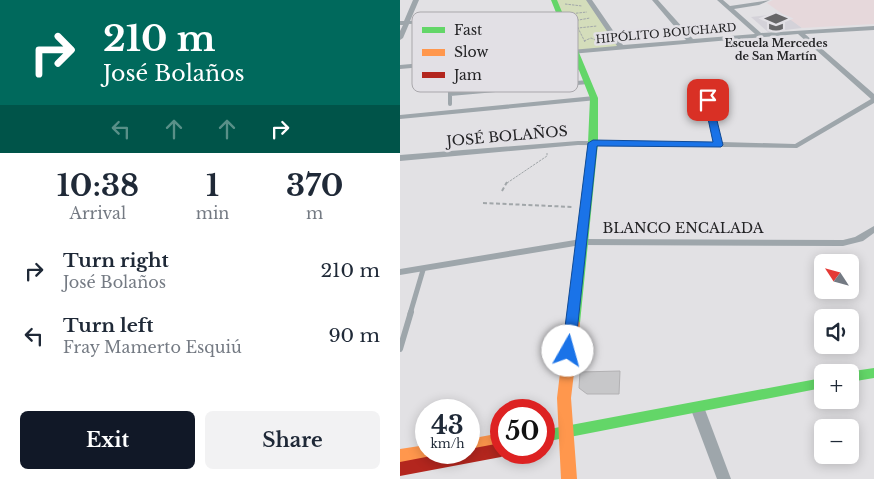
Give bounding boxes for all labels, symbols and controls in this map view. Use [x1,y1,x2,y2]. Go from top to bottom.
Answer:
school or university icon: Escuela Mercedes de San Martín [763,9,789,35]
legend [412,12,578,92]
text: 210 m [103,17,216,60]
icon: right [20,20,85,85]
street label: HIPÓLITO BOUCHARD [595,20,737,46]
text: Fast [454,21,483,39]
place label: Escuela Mercedes de San Martín [724,36,828,63]
text: Slow [454,43,488,61]
text: José Bolaños [103,60,245,87]
text: Jam [452,66,482,84]
pin [687,79,729,121]
icon: arrive [694,86,722,114]
icon: left [107,115,135,143]
icon: ahead [160,115,188,143]
icon: ahead [213,115,241,143]
icon: right [266,115,294,143]
street label: JOSÉ BOLAÑOS [444,122,568,150]
text: 10:38 [57,167,139,204]
text: 1 [206,167,219,204]
text: 370 [286,167,343,204]
text: Arrival [70,203,126,223]
text: min [196,203,229,223]
text: m [306,203,323,223]
street label: BLANCO ENCALADA [602,219,764,237]
text: Turn right [63,249,169,272]
north arrow [814,254,859,299]
map controls [814,254,859,464]
icon: right [20,257,48,285]
text: 210 m [320,259,380,282]
text: José Bolaños [63,272,166,292]
button: sound [814,309,859,354]
text: Turn left [63,314,154,337]
icon: left [20,322,48,350]
text: 90 m [328,324,380,347]
position arrow [541,324,593,376]
text: Fray Mamerto Esquiú [63,337,242,357]
button: + [814,364,859,409]
speed limit sign: 50 [490,399,555,464]
text: 43 [431,410,464,441]
button: Exit [20,411,195,469]
button: Share [205,411,380,469]
button: − [814,419,859,464]
text: km/h [430,436,465,451]

